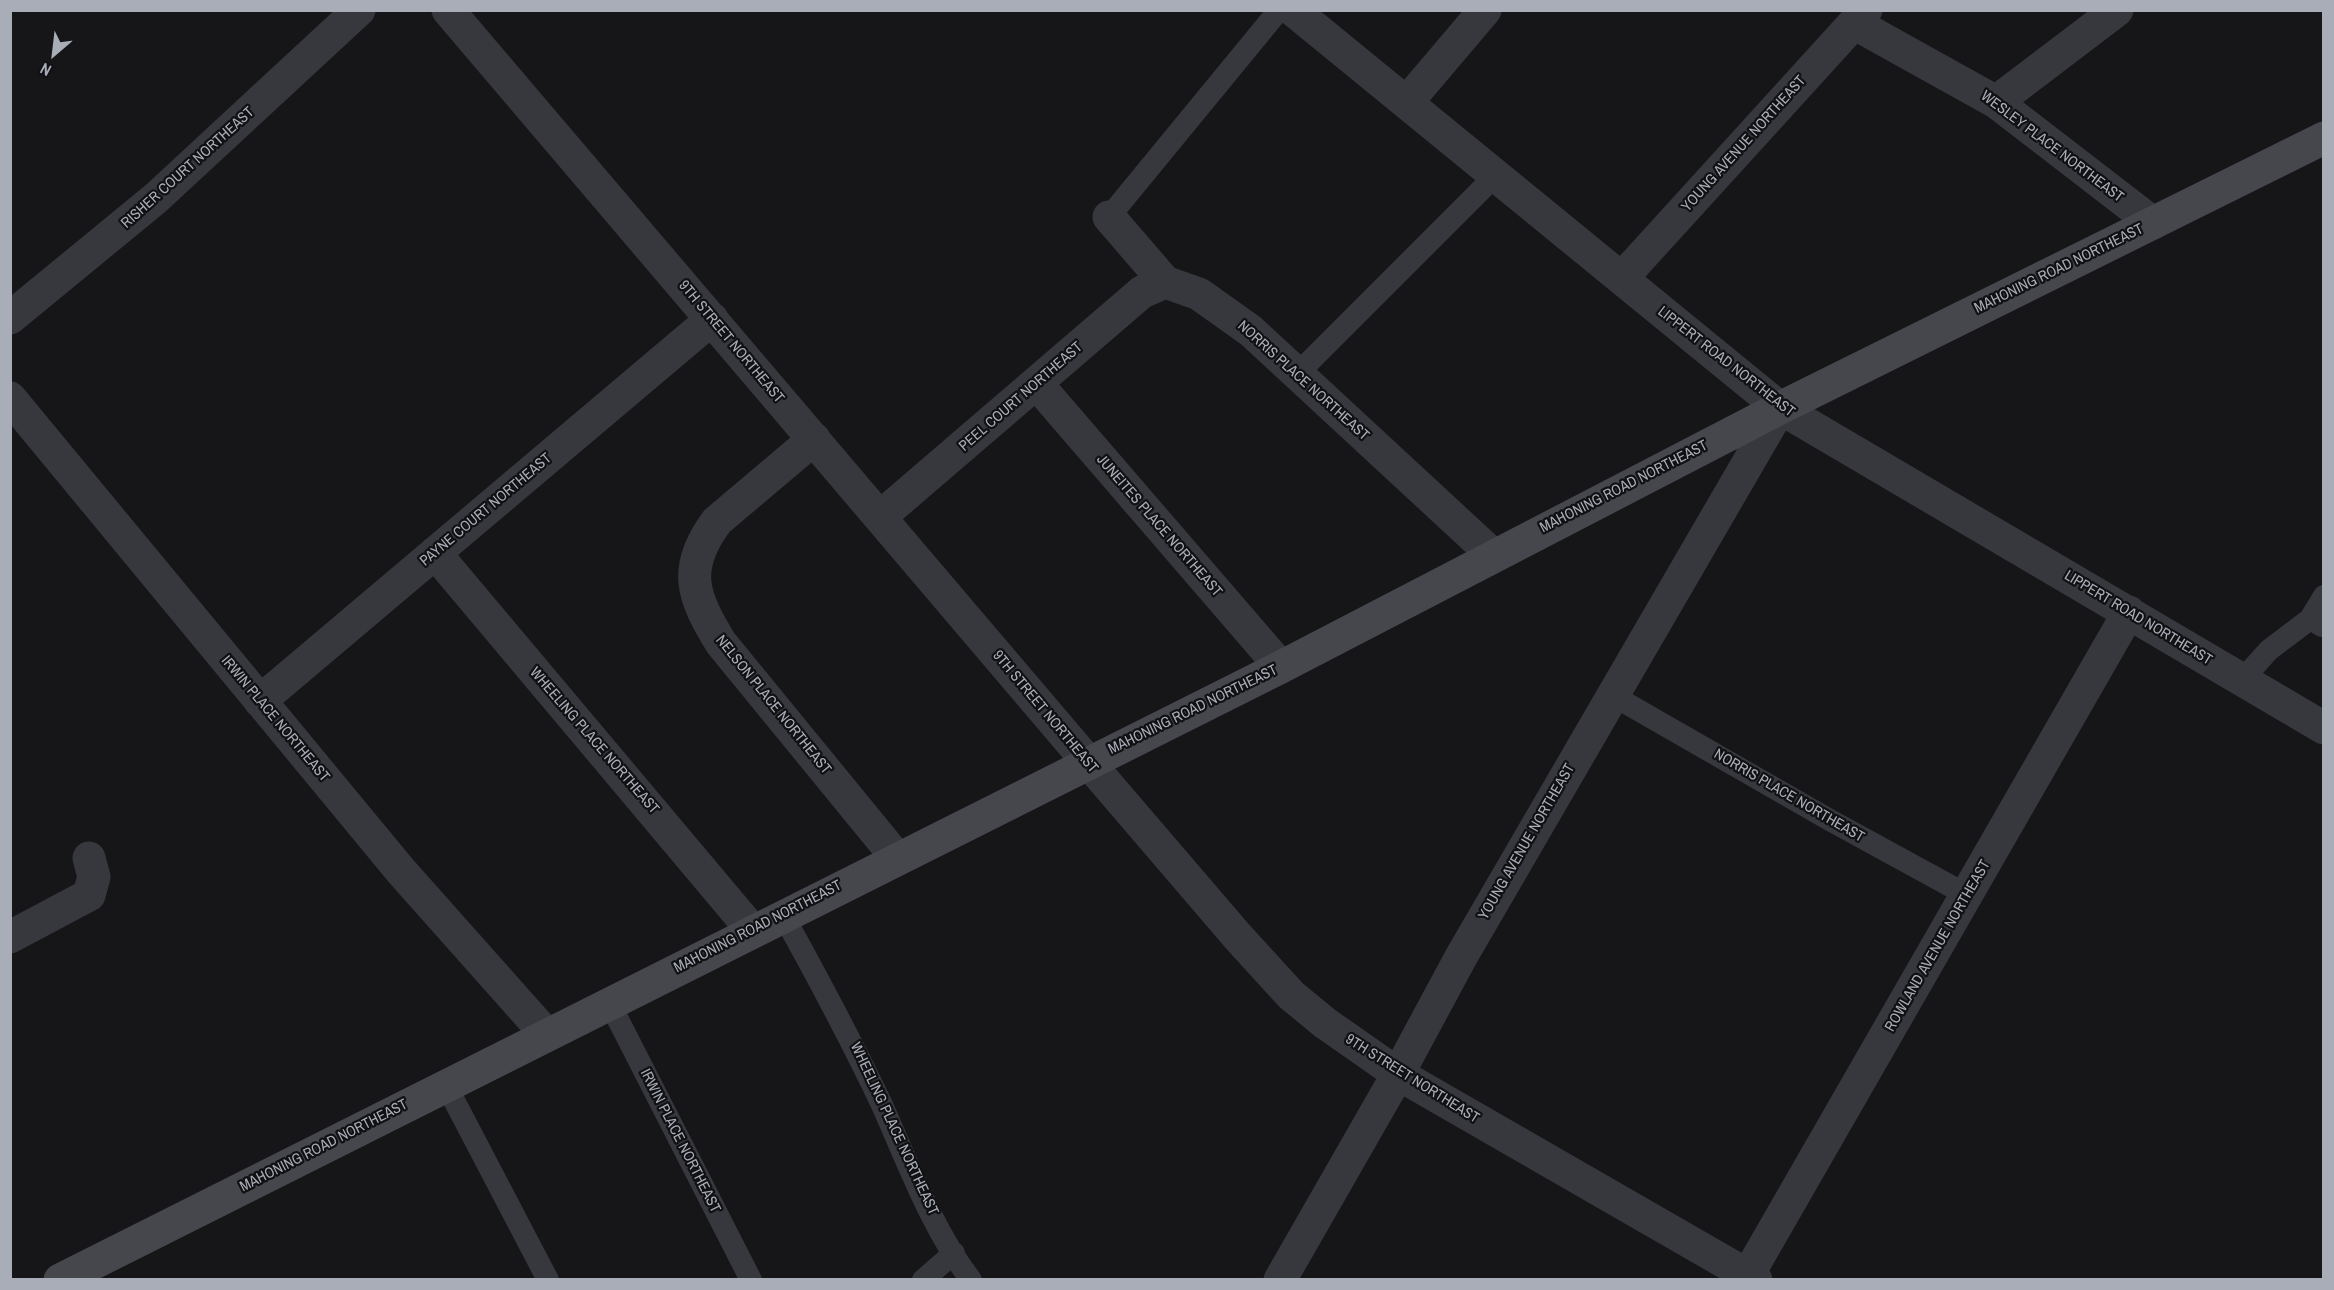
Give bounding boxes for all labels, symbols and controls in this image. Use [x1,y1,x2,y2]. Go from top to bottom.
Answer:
north arrow [24,24,84,84]
text: N [36,58,55,82]
street label: YOUNG AVENUE NORTHEAST [1678,72,1810,216]
street label: WESLEY PLACE NORTHEAST [1977,87,2127,207]
street label: RISHER COURT NORTHEAST [118,104,258,232]
street label: MAHONING ROAD NORTHEAST [1972,220,2146,318]
street label: 9TH STREET NORTHEAST [675,277,787,407]
street label: LIPPERT ROAD NORTHEAST [1654,303,1798,421]
street label: NORRIS PLACE NORTHEAST [1234,317,1372,445]
street label: PEEL COURT NORTHEAST [956,339,1086,455]
street label: MAHONING ROAD NORTHEAST [1537,437,1711,537]
street label: PAYNE COURT NORTHEAST [417,450,555,570]
street label: JUNEITES PLACE NORTHEAST [1092,451,1226,601]
street label: LIPPERT ROAD NORTHEAST [2061,567,2215,669]
street label: NELSON PLACE NORTHEAST [711,632,835,778]
street label: 9TH STREET NORTHEAST [989,647,1101,777]
street label: IRWIN PLACE NORTHEAST [217,652,333,786]
street label: MAHONING ROAD NORTHEAST [1106,661,1280,759]
street label: WHEELING PLACE NORTHEAST [525,664,663,818]
street label: NORRIS PLACE NORTHEAST [1711,746,1867,846]
street label: YOUNG AVENUE NORTHEAST [1475,761,1579,923]
street label: ROWLAND AVENUE NORTHEAST [1881,857,1995,1035]
street label: MAHONING ROAD NORTHEAST [671,877,845,977]
street label: 9TH STREET NORTHEAST [1342,1030,1482,1128]
street label: WHEELING PLACE NORTHEAST [846,1040,942,1218]
street label: IRWIN PLACE NORTHEAST [636,1066,724,1216]
street label: MAHONING ROAD NORTHEAST [237,1096,411,1196]

